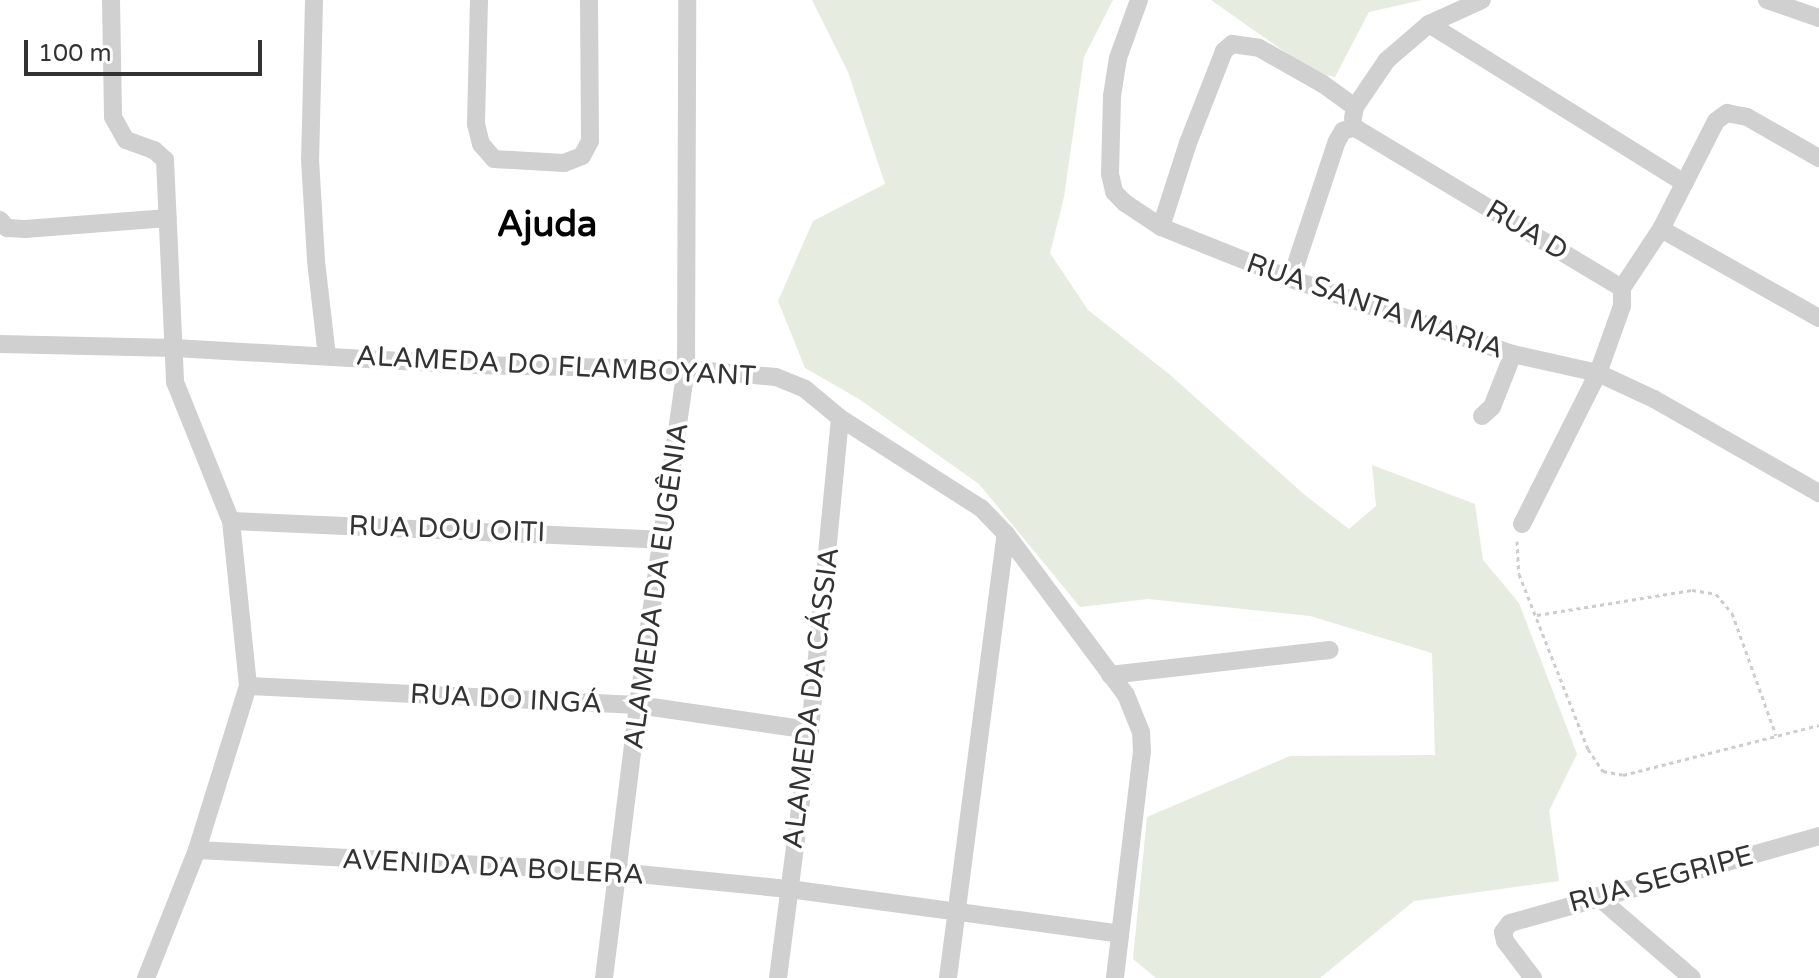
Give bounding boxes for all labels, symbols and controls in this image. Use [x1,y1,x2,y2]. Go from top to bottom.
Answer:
scale bar [28,24,266,74]
text: 100 m [38,39,112,68]
street label: RUA D [1480,192,1574,268]
district label: Ajuda [497,203,597,247]
street label: RUA SANTA MARIA [1242,246,1508,366]
street label: ALAMEDA DO FLAMBOYANT [355,339,757,393]
street label: ALAMEDA DA EUGÊNIA [616,421,696,751]
street label: RUA DOU OITI [348,509,546,549]
street label: ALAMEDA DA CÁSSIA [776,545,846,851]
street label: RUA DO INGÁ [409,677,603,721]
street label: RUA SEGRIPE [1565,838,1757,920]
street label: AVENIDA DA BOLERA [341,842,645,892]

